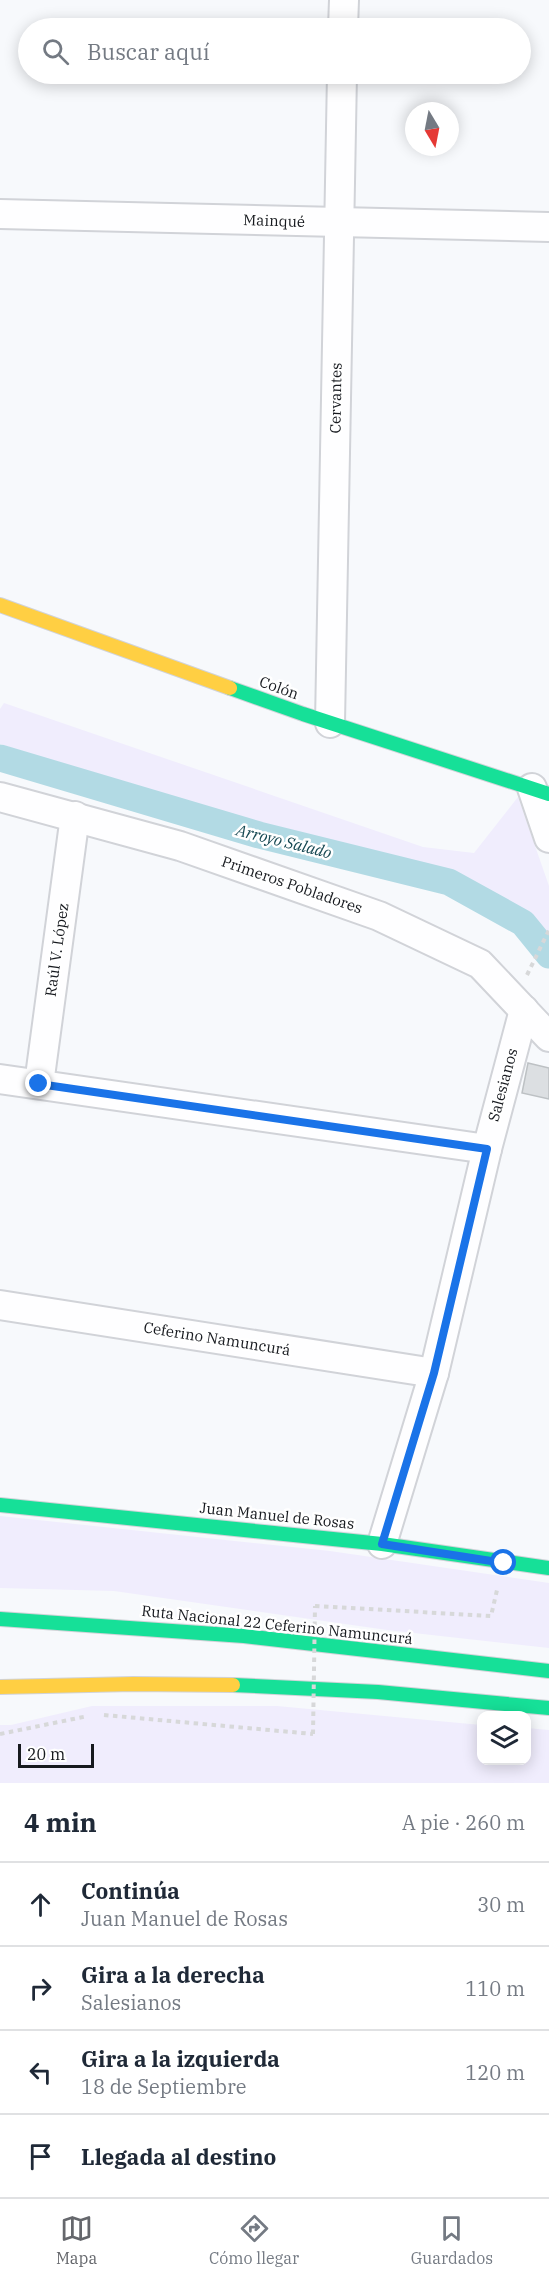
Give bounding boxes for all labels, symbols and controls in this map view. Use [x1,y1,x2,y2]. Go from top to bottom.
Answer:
search box [18,18,531,84]
icon: search [39,35,72,68]
text: Buscar aquí [87,37,210,66]
north arrow [405,102,459,156]
street label: Mainqué [243,210,305,231]
street label: Cervantes [325,362,346,434]
street label: Colón [257,672,302,704]
water label: Arroyo Salado [233,819,334,863]
street label: Primeros Pobladores [219,852,365,918]
street label: Raúl V. López [41,902,72,998]
street label: Salesianos [484,1046,521,1124]
route end [25,1070,51,1096]
street label: Ceferino Namuncurá [142,1318,292,1359]
street label: Juan Manuel de Rosas [199,1498,355,1533]
route start [490,1549,516,1575]
street label: Ruta Nacional 22 Ceferino Namuncurá [140,1601,414,1648]
map controls [477,1711,531,1765]
button: layers [477,1711,531,1765]
scale bar [18,1741,94,1768]
text: 20 m [27,1744,65,1764]
text: 4 min [24,1805,97,1839]
text: A pie · 260 m [402,1809,525,1836]
text: Continúa [81,1876,180,1905]
icon: ahead [24,1888,57,1921]
text: 30 m [477,1891,525,1918]
text: Juan Manuel de Rosas [81,1905,288,1932]
text: Gira a la derecha [81,1960,265,1989]
icon: right [24,1972,57,2005]
text: 110 m [465,1975,525,2002]
text: Salesianos [81,1989,181,2016]
text: Gira a la izquierda [81,2044,280,2073]
icon: left [24,2056,57,2089]
text: 120 m [465,2059,525,2086]
text: 18 de Septiembre [81,2073,247,2100]
icon: arrive [24,2140,57,2173]
text: Llegada al destino [81,2142,276,2171]
tab: Mapa [56,2212,97,2268]
tab: Cómo llegar [209,2212,299,2268]
tab: Guardados [411,2212,493,2268]

